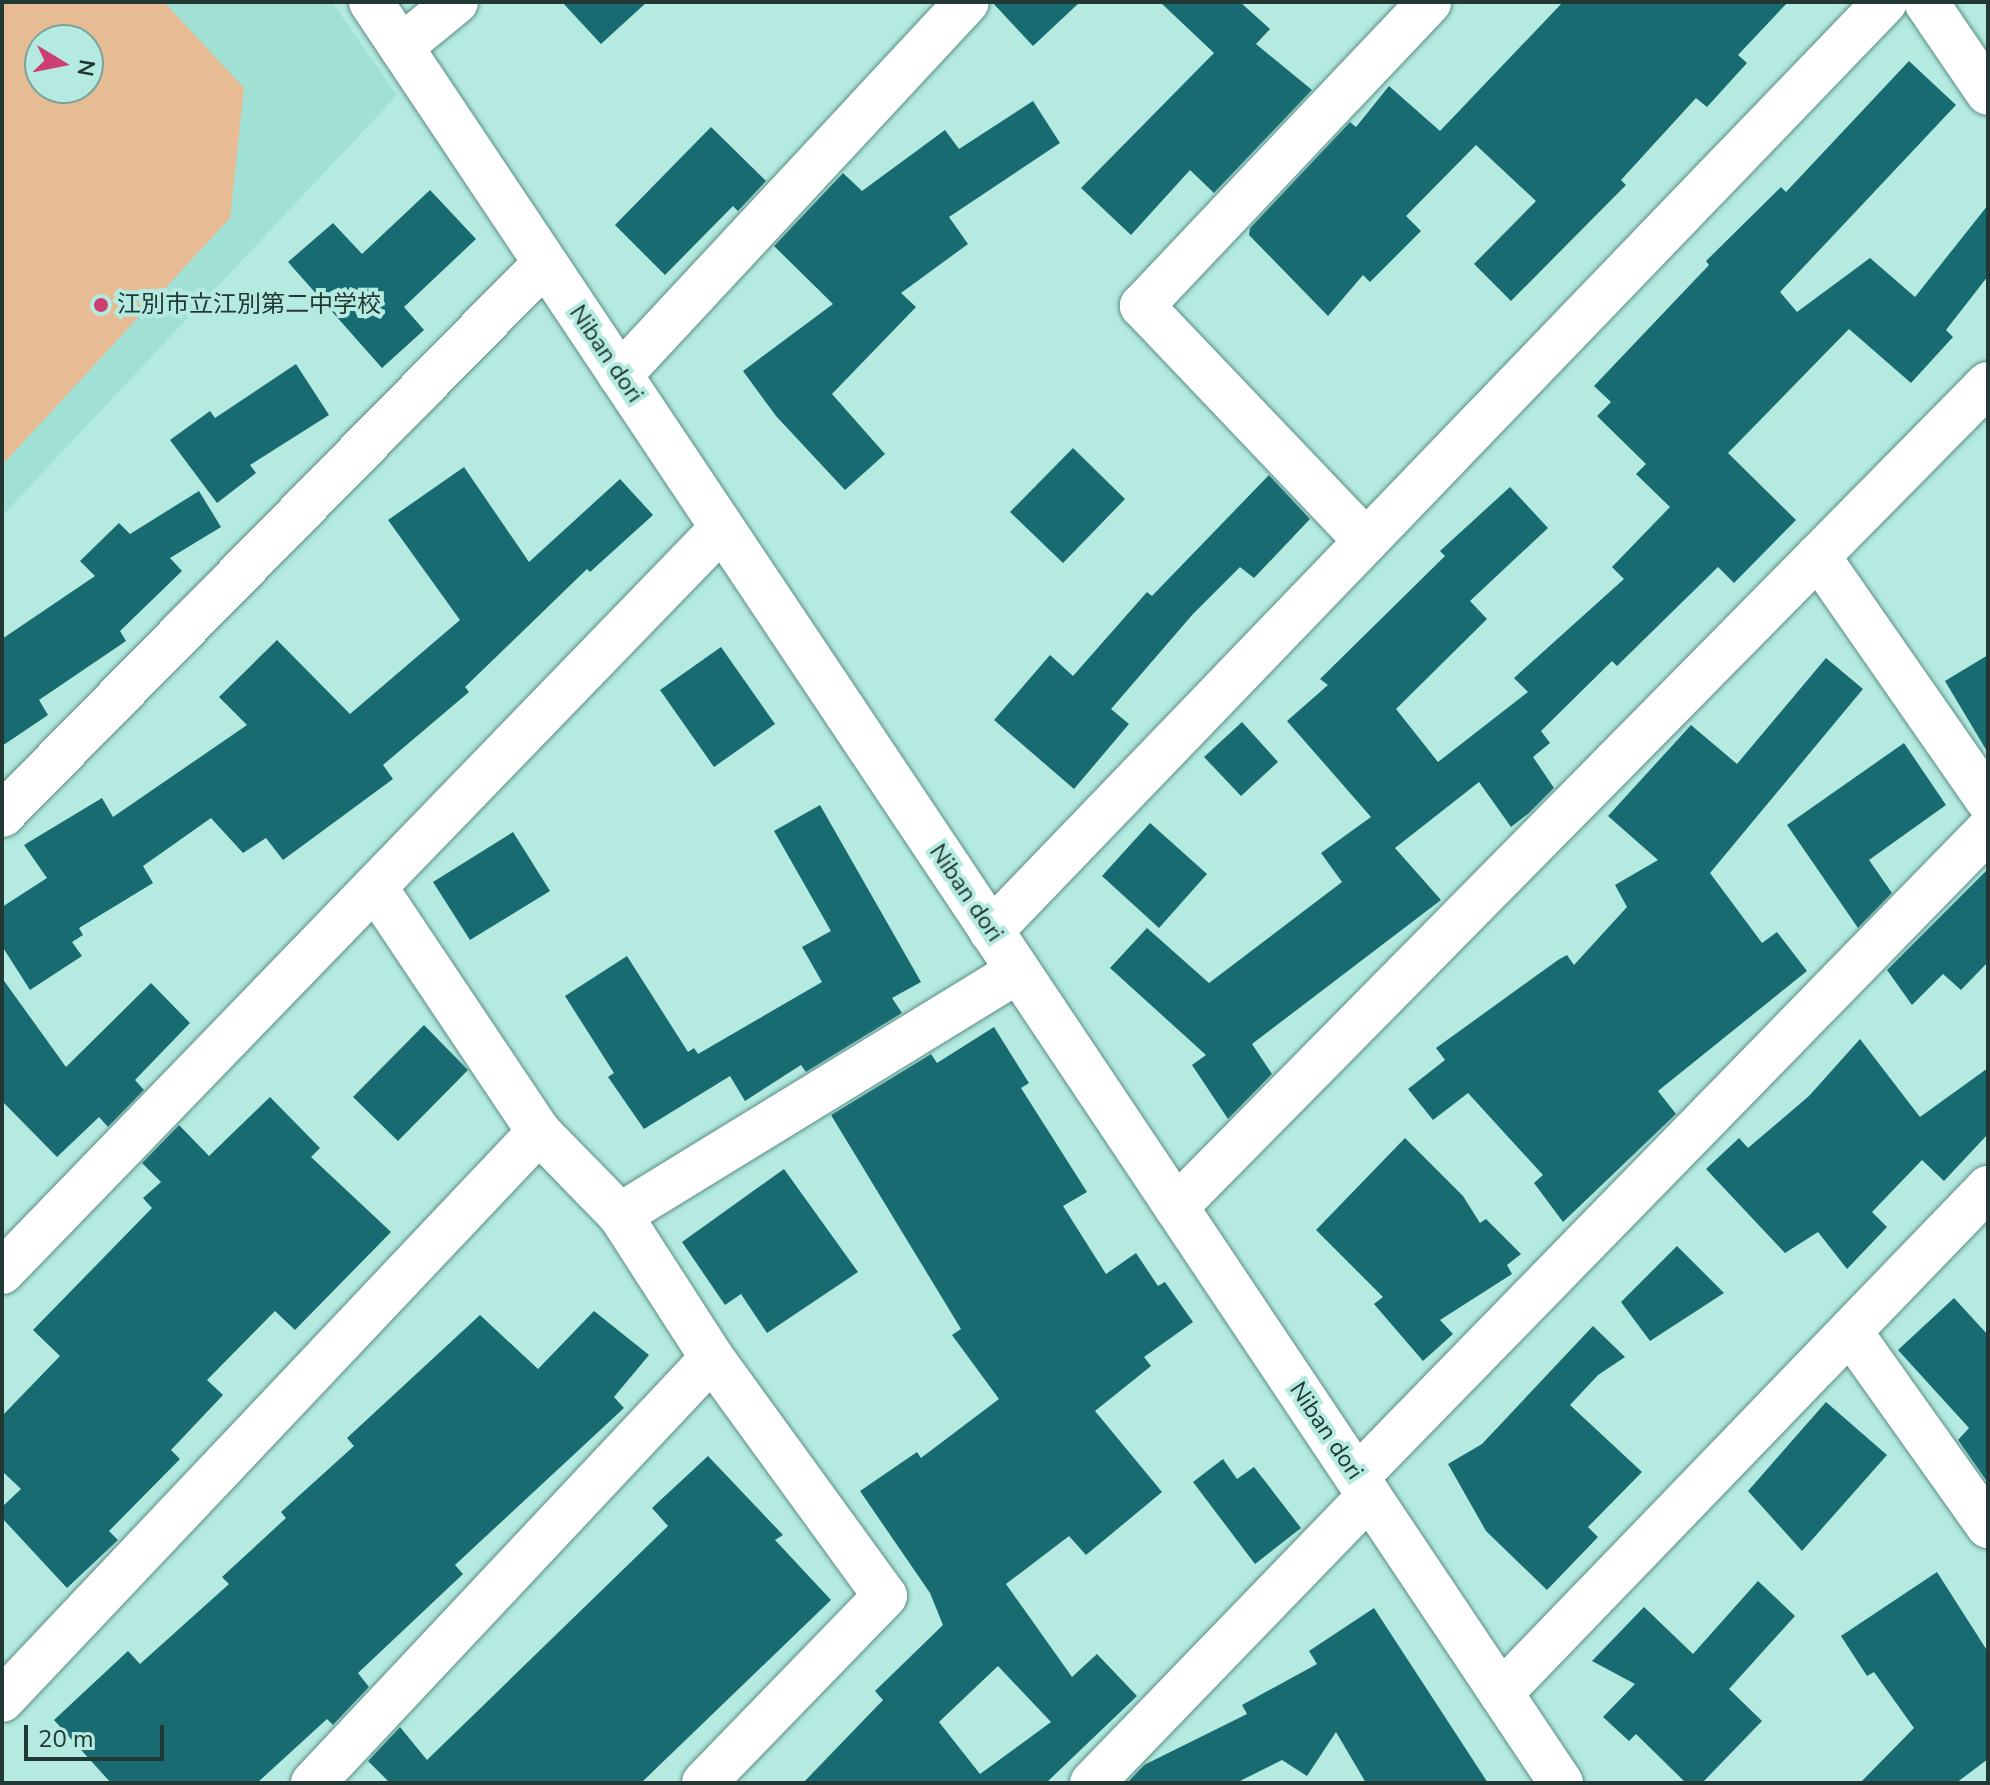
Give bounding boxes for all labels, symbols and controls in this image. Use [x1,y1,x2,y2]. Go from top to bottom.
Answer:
north arrow [24,24,104,104]
text: N [69,57,102,79]
place label: 江別市立江別第二中学校 [117,291,381,319]
marker: 江別市立江別第二中学校 [92,296,110,314]
street label: Niban dori [563,300,649,408]
street label: Niban dori [923,839,1009,947]
street label: Niban dori [1283,1377,1369,1485]
scale bar [28,1709,168,1759]
text: 20 m [38,1723,94,1755]

